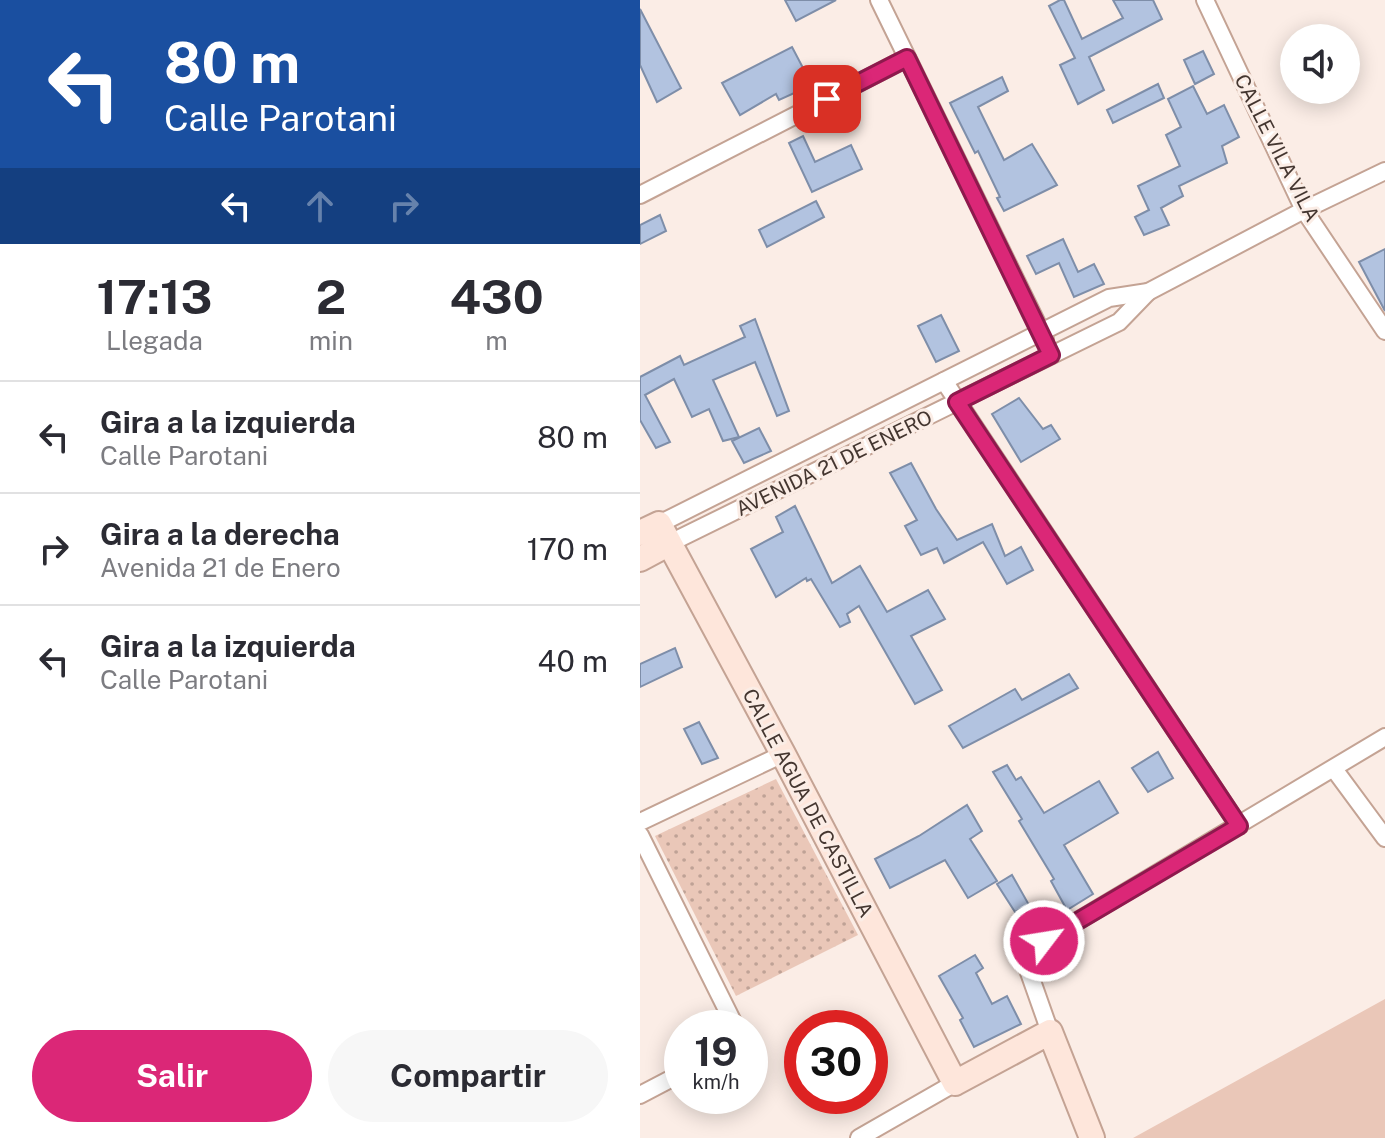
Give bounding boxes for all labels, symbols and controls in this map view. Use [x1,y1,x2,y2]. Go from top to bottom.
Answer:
map controls [1280,24,1360,104]
button: sound [1280,24,1360,104]
text: 80 m [164,30,300,96]
icon: left [32,32,136,136]
pin [793,65,861,133]
street label: CALLE VILA VILA [1229,70,1325,226]
icon: arrive [805,77,849,121]
text: Calle Parotani [164,97,397,139]
icon: left [214,184,258,228]
icon: ahead [298,184,342,228]
icon: right [382,184,426,228]
text: 17:13 [96,268,212,325]
text: 2 [316,268,346,325]
text: 430 [449,268,544,325]
text: Llegada [106,325,203,356]
text: min [309,325,353,356]
text: m [485,325,508,356]
text: Gira a la izquierda [100,404,356,440]
street label: AVENIDA 21 DE ENERO [732,405,936,521]
icon: left [32,415,76,459]
text: 80 m [537,419,608,455]
text: Calle Parotani [100,440,268,471]
text: Gira a la derecha [100,516,340,552]
icon: right [32,527,76,571]
text: 170 m [527,531,608,567]
text: Avenida 21 de Enero [100,552,341,583]
text: Gira a la izquierda [100,628,356,664]
icon: left [32,639,76,683]
text: 40 m [538,643,608,679]
text: Calle Parotani [100,664,268,695]
street label: CALLE AGUA DE CASTILLA [737,685,879,921]
position arrow [1002,899,1086,983]
speed limit sign: 30 [784,1010,888,1114]
text: 19 [694,1028,738,1075]
button: Salir [32,1030,312,1122]
button: Compartir [328,1030,608,1122]
text: km/h [692,1070,740,1094]

